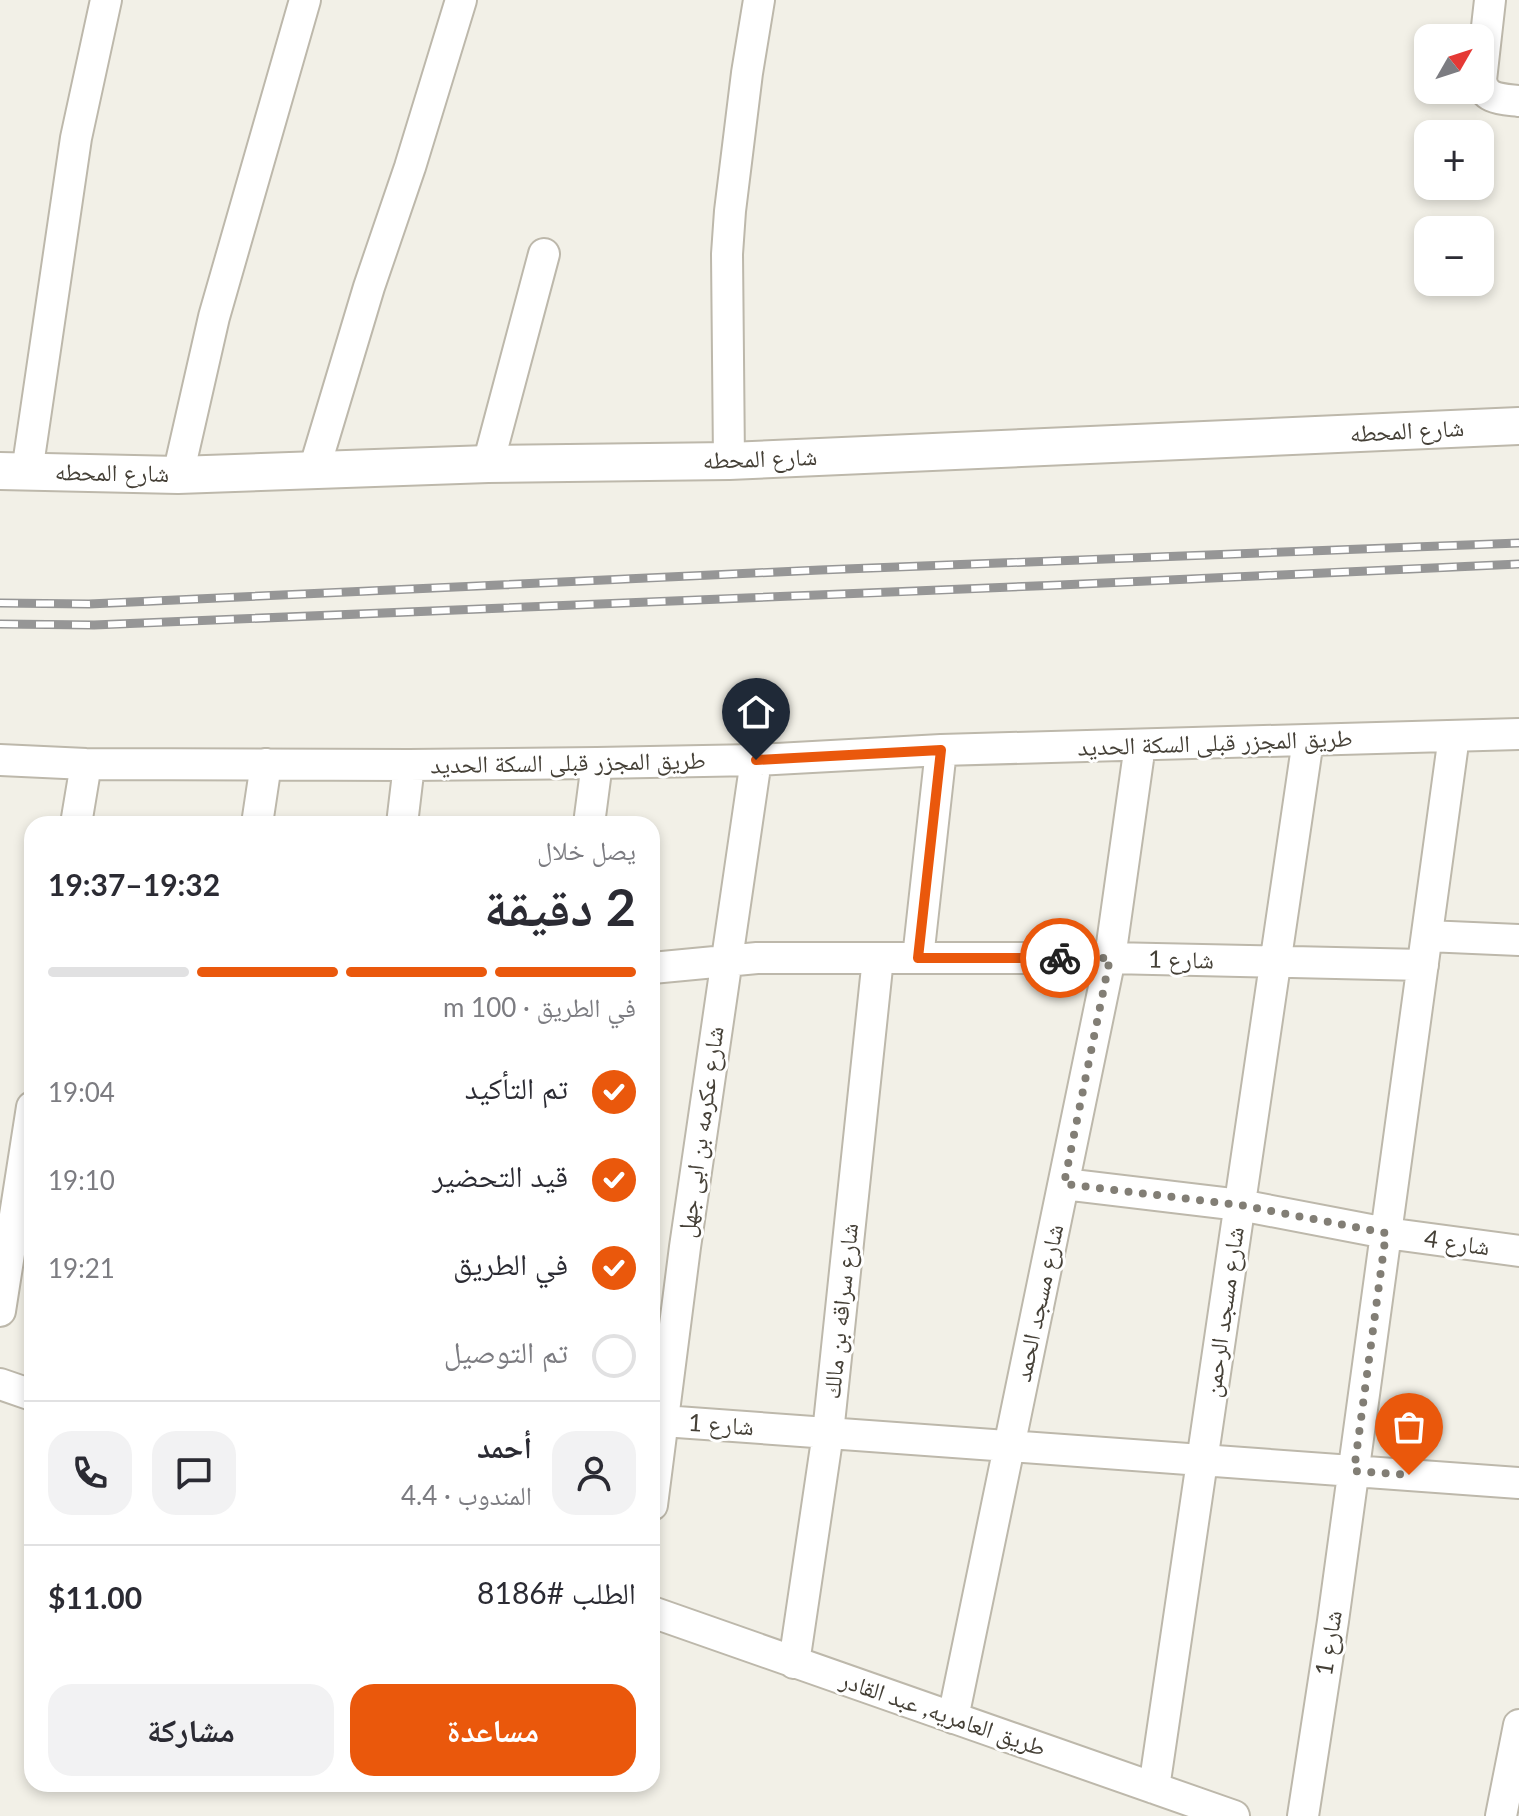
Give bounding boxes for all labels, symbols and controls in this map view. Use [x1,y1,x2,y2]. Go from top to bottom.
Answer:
north arrow [1414,24,1494,104]
map controls [1414,24,1494,296]
button: + [1414,120,1494,200]
button: − [1414,216,1494,296]
street label: شارع المحطه [1349,412,1465,449]
street label: شارع المحطه [702,441,818,476]
street label: شارع المحطه [55,456,169,489]
pin [722,678,790,760]
icon: home [734,690,778,734]
street label: طريق المجزر قبلى السكة الحديد [1077,722,1353,762]
street label: طريق المجزر قبلى السكة الحديد [430,745,706,779]
text: يصل خلال [537,834,636,866]
text: 19:32–19:37 [48,866,220,902]
text: 2 دقيقة [484,875,636,937]
courier [1020,918,1100,998]
icon: bike [1038,936,1082,980]
street label: شارع 1 [1148,943,1214,976]
text: في الطريق · 100 m [443,991,636,1023]
street label: شارع عكرمه بن ابى جهل [670,1024,731,1239]
text: تم التأكيد [465,1069,568,1105]
icon: check [592,1070,636,1114]
text: 19:04 [48,1076,115,1108]
text: قيد التحضير [432,1157,568,1193]
icon: check [592,1158,636,1202]
text: 19:10 [48,1164,115,1196]
street label: شارع مسجد الحمد [1007,1221,1070,1384]
street label: شارع سراقه بن مالك [816,1222,865,1400]
street label: شارع 4 [1422,1223,1492,1262]
street label: شارع مسجد الرحمن [1196,1225,1251,1399]
text: في الطريق [453,1245,568,1281]
icon: check [592,1246,636,1290]
text: 19:21 [48,1252,115,1284]
text: تم التوصيل [444,1333,568,1369]
pin [1375,1393,1443,1475]
icon: bag [1387,1405,1431,1449]
street label: شارع 1 [687,1407,755,1442]
text: أحمد [477,1428,532,1464]
button: phone [48,1431,132,1515]
button: chat [152,1431,236,1515]
button: person [552,1431,636,1515]
text: المندوب · 4.4 [401,1479,532,1511]
text: الطلب #8186 [477,1574,636,1610]
text: $11.00 [48,1579,142,1615]
street label: شارع 1 [1308,1608,1349,1678]
street label: طريق العامريه, عبد القادر [836,1663,1050,1762]
button: مشاركة [48,1684,334,1776]
button: مساعدة [350,1684,636,1776]

